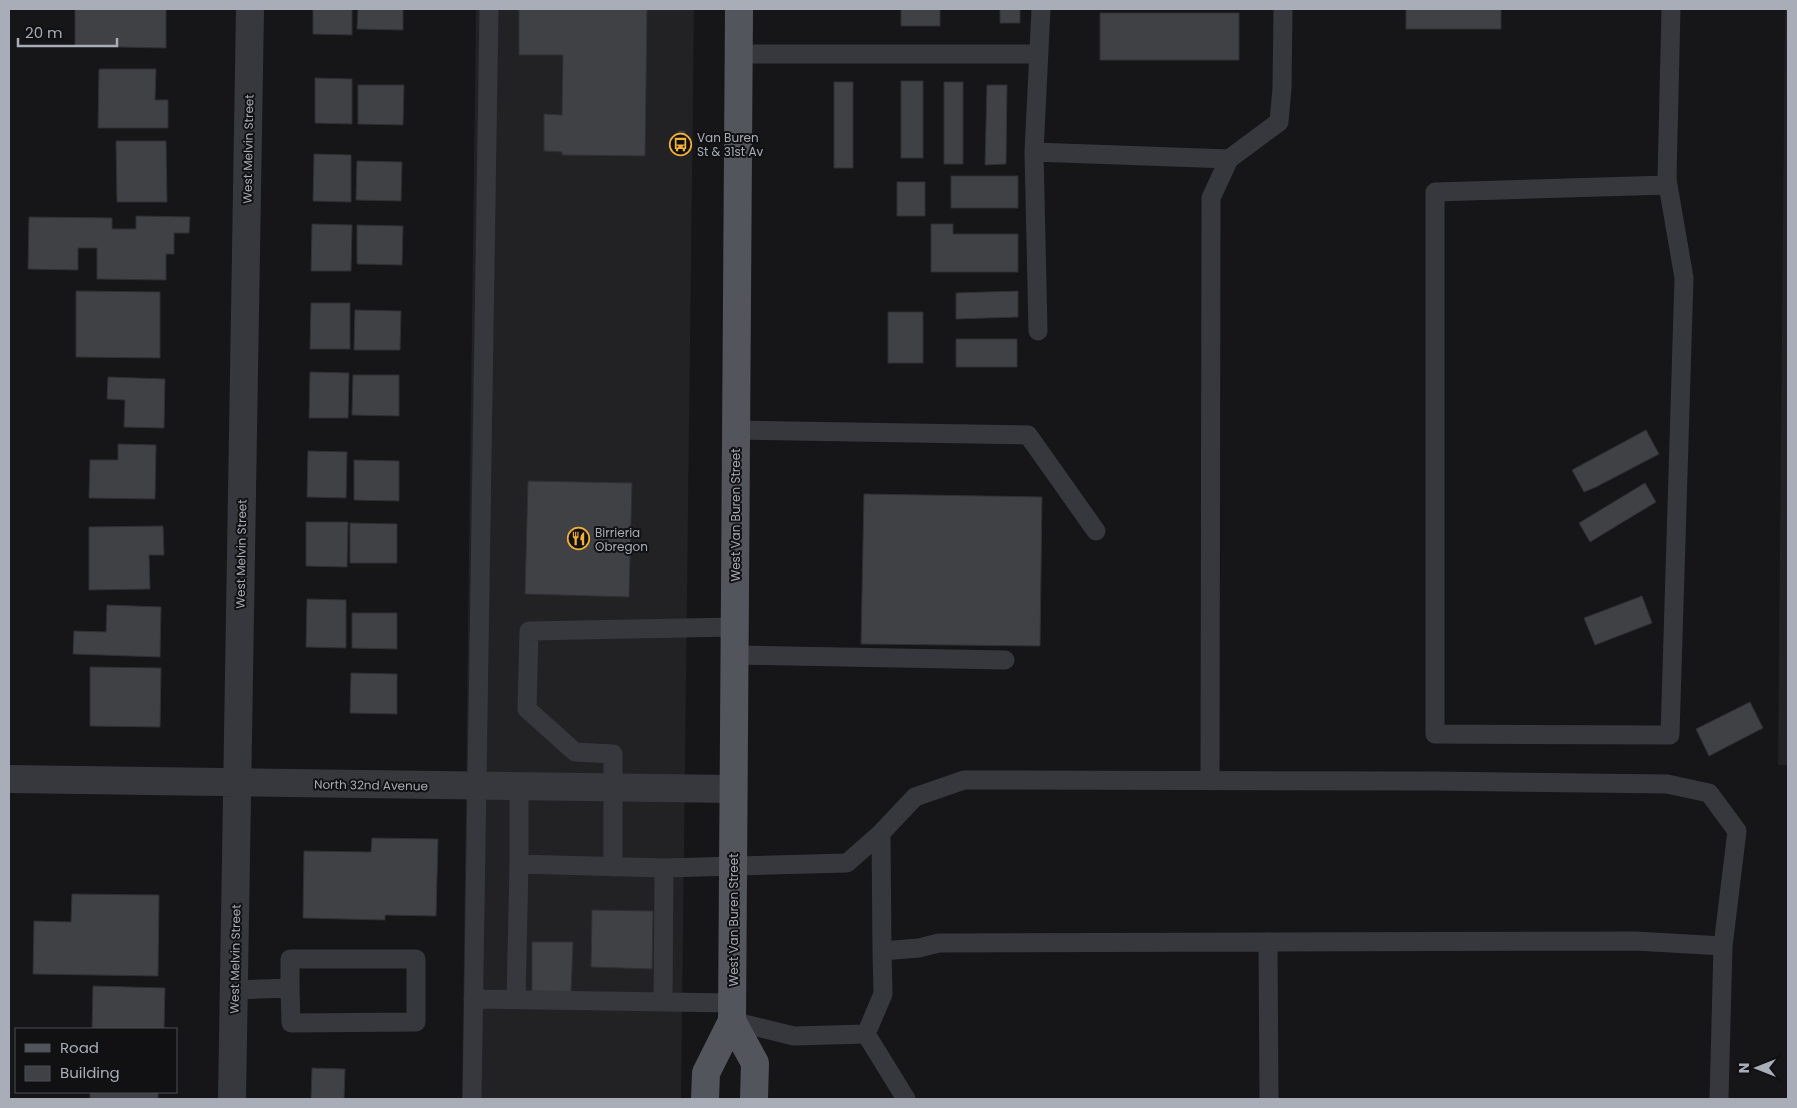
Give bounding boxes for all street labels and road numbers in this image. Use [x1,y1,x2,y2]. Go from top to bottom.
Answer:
street label: West Melvin Street [239,94,257,204]
street label: West Van Buren Street [727,448,744,582]
street label: West Melvin Street [232,499,250,609]
street label: North 32nd Avenue [314,776,428,794]
street label: West Van Buren Street [725,853,742,987]
street label: West Melvin Street [226,904,244,1014]

